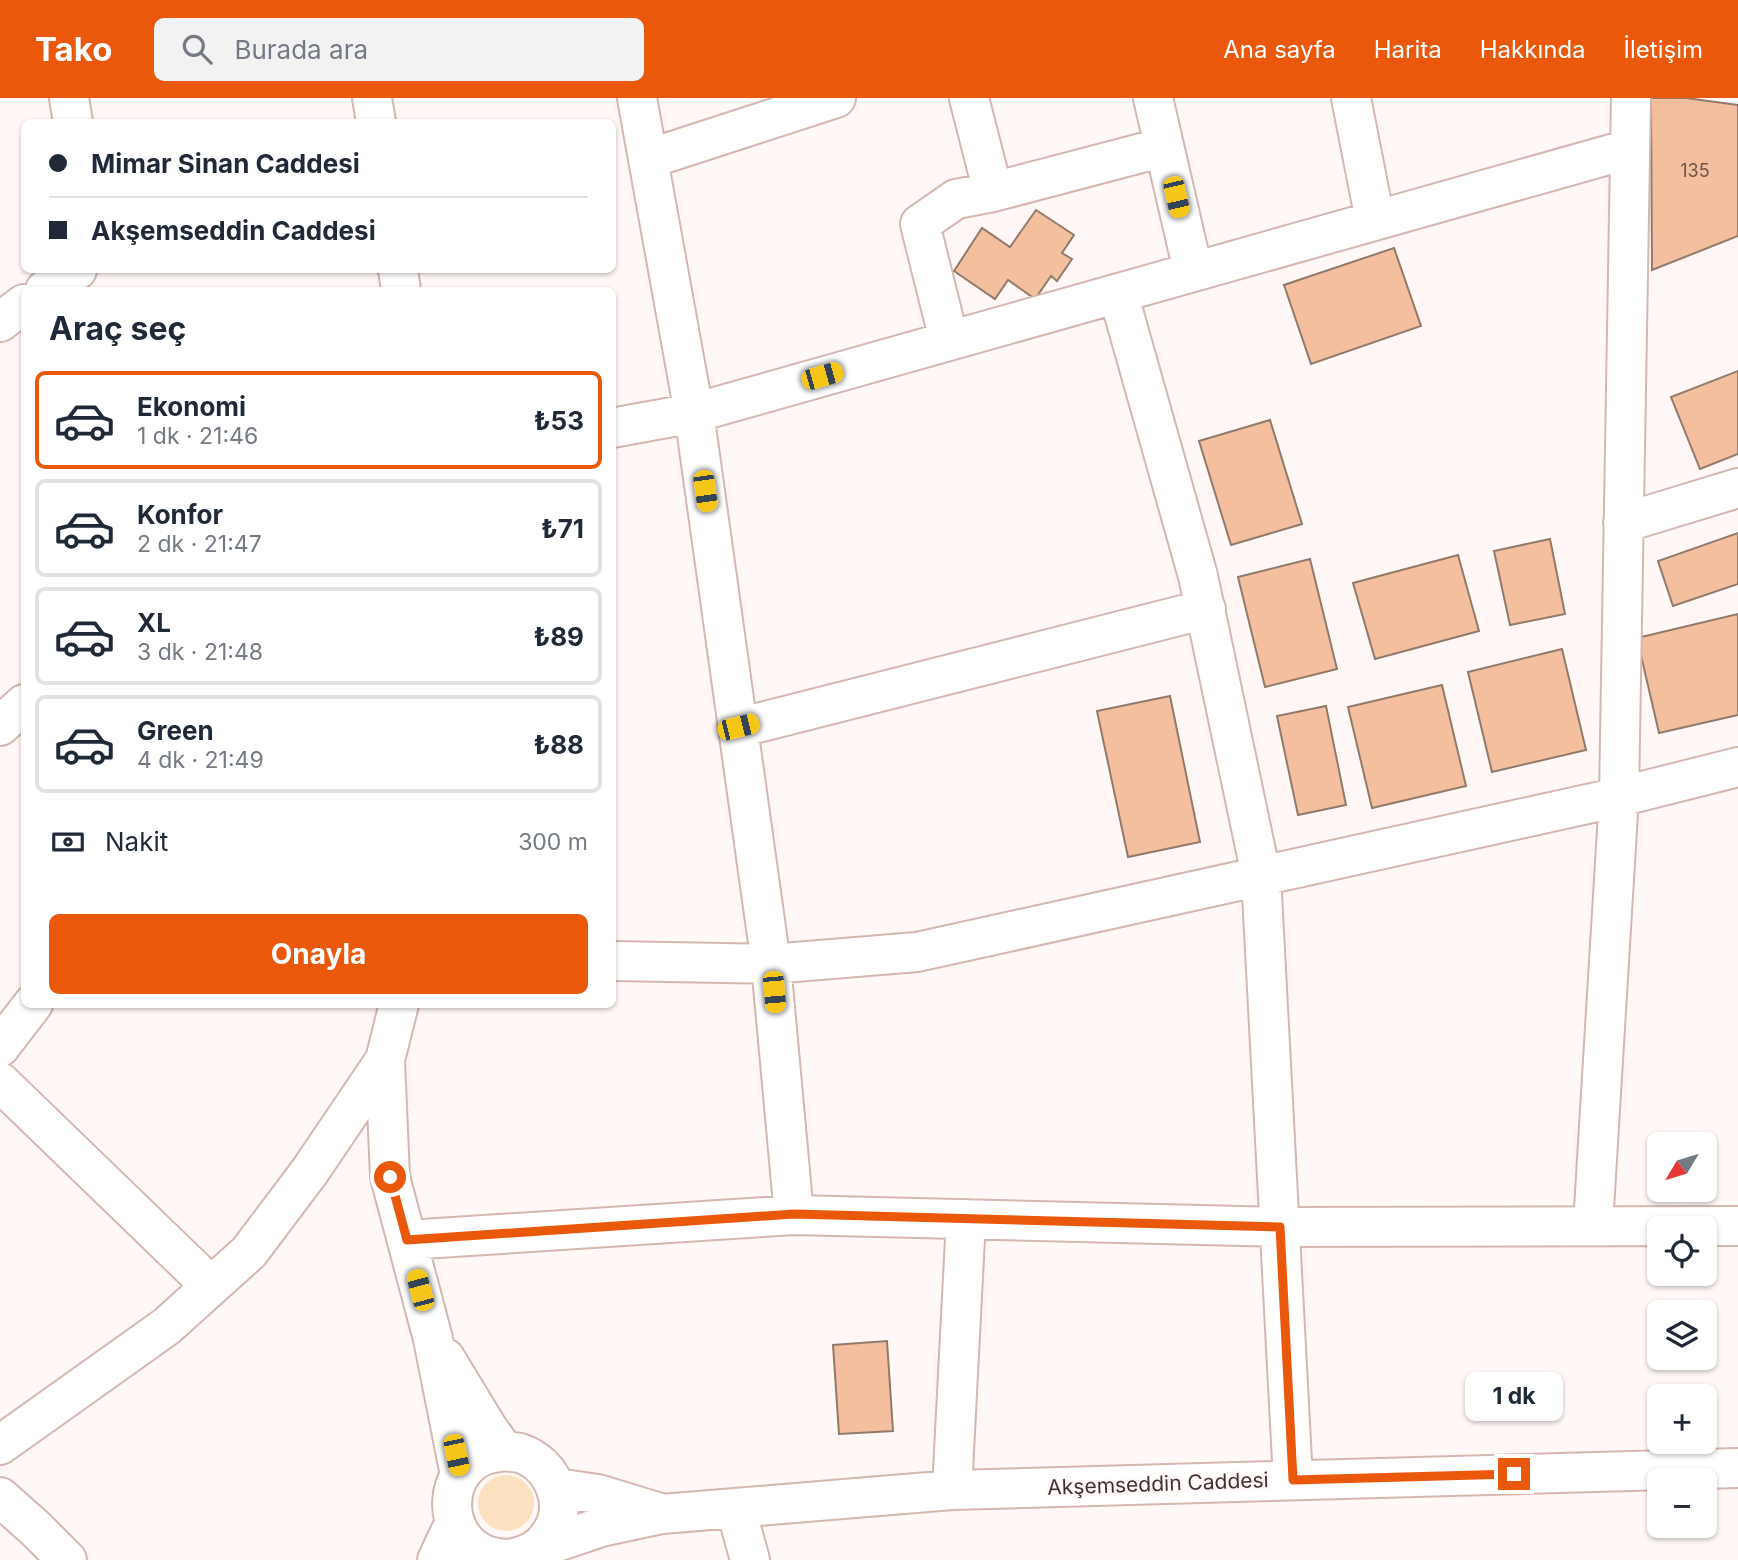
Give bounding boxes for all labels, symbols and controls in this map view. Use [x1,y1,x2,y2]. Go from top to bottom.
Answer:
search box [154,18,644,81]
text: Tako [35,29,112,69]
icon: search [178,30,216,68]
text: Burada ara [234,34,368,65]
text: Ana sayfa [1223,35,1336,64]
text: Harita [1374,35,1442,64]
text: Hakkında [1480,35,1586,64]
text: İletişim [1624,35,1703,64]
text: Mimar Sinan Caddesi [91,148,360,179]
house number: 135 [1680,160,1710,181]
car [1162,174,1191,220]
text: Akşemseddin Caddesi [91,215,376,246]
text: Araç seç [49,309,186,348]
car [799,360,846,392]
icon: car [53,389,116,452]
text: Ekonomi [137,391,246,422]
text: ₺53 [534,405,584,436]
text: 1 dk · 21:46 [137,422,258,450]
car [692,469,719,513]
icon: car [53,497,116,560]
text: Konfor [137,499,223,530]
text: ₺71 [541,513,584,544]
text: 2 dk · 21:47 [137,530,262,558]
icon: car [53,605,116,668]
text: XL [137,607,171,638]
text: ₺89 [533,621,584,652]
text: 3 dk · 21:48 [137,638,263,666]
car [716,712,761,742]
icon: car [53,713,116,776]
text: Green [137,715,214,746]
text: ₺88 [533,729,584,760]
text: 4 dk · 21:49 [137,746,264,774]
icon: cash [49,823,87,861]
text: Nakit [105,826,168,857]
text: 300 m [518,828,588,856]
button: Onayla [49,914,588,994]
car [762,970,787,1014]
north arrow [1647,1132,1717,1202]
map controls [1647,1132,1717,1538]
route start [374,1161,406,1193]
button: locate [1647,1216,1717,1286]
car [405,1267,436,1313]
button: layers [1647,1300,1717,1370]
callout: 1 dk [1465,1372,1563,1422]
text: 1 dk [1492,1382,1536,1410]
button: + [1647,1384,1717,1454]
car [442,1432,471,1478]
route end [1498,1458,1530,1490]
street label: Akşemseddin Caddesi [1047,1467,1269,1500]
button: − [1647,1468,1717,1538]

